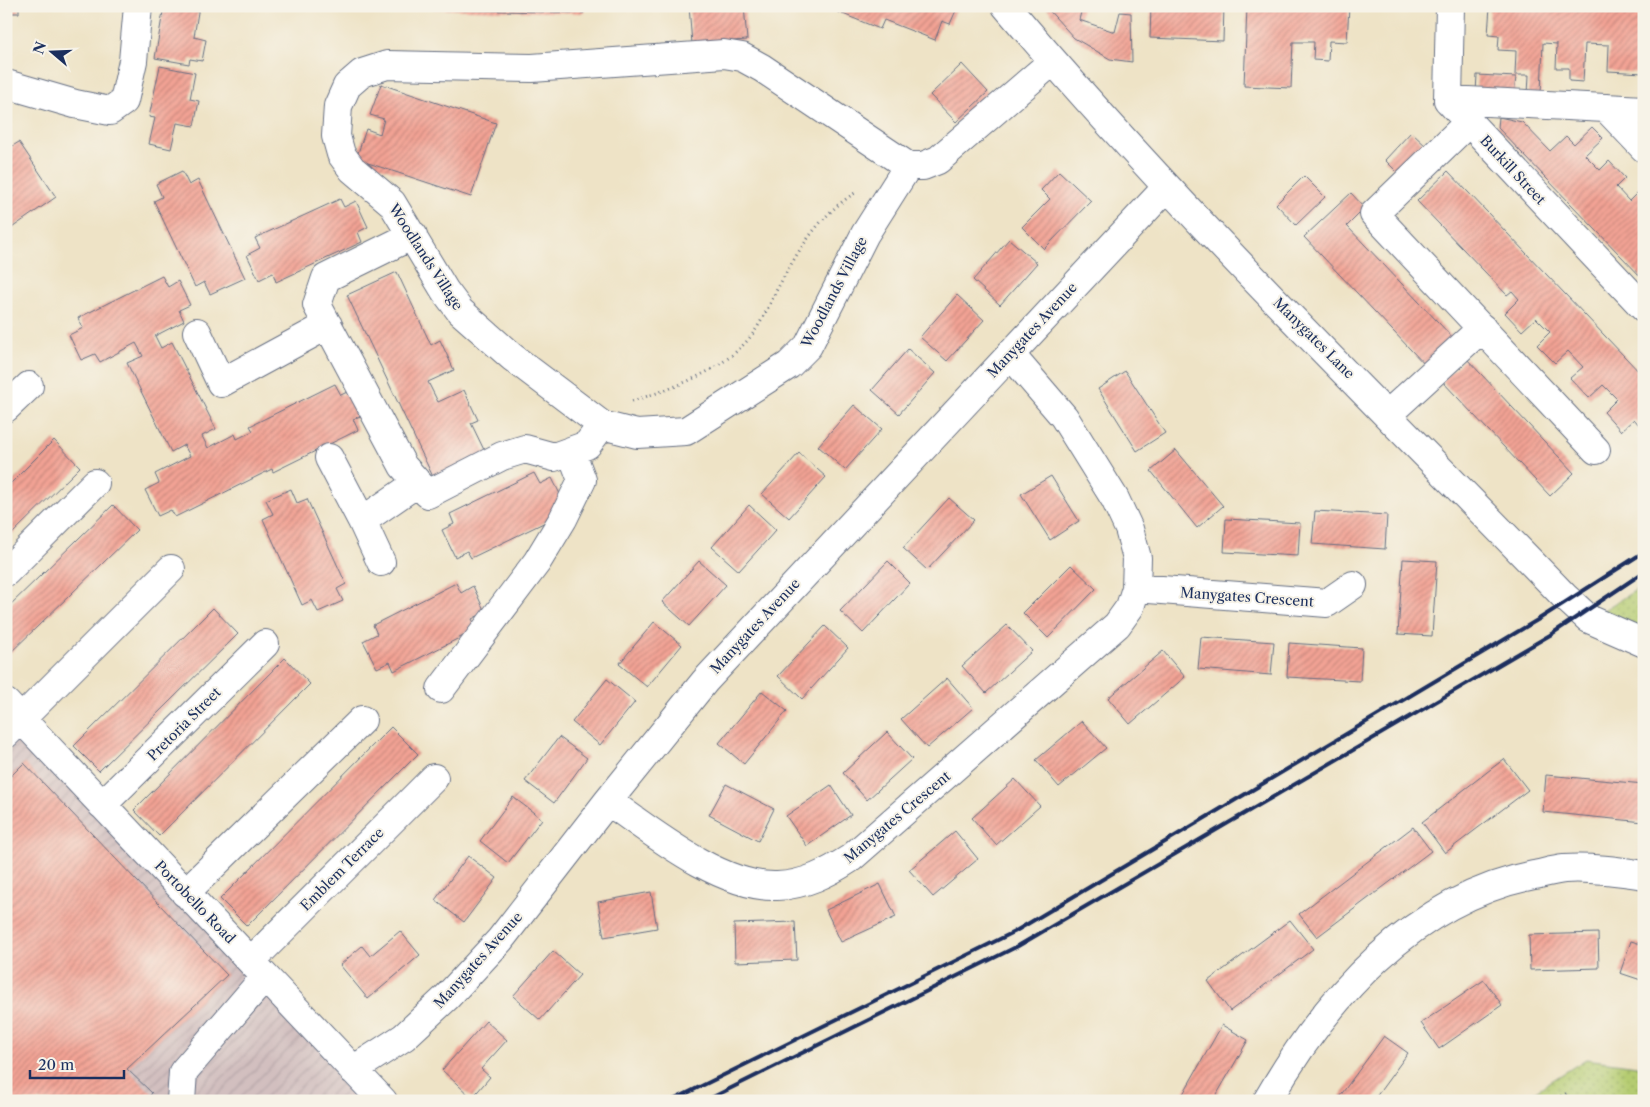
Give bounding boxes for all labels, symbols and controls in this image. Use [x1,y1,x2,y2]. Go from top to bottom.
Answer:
north arrow [28,28,78,78]
text: N [29,39,50,56]
street label: Burkill Street [1476,132,1550,208]
street label: Woodlands Village [384,200,467,314]
street label: Woodlands Village [797,233,871,351]
street label: Manygates Avenue [983,278,1081,381]
street label: Manygates Lane [1270,294,1359,383]
street label: Manygates Avenue [706,574,804,677]
street label: Manygates Crescent [1180,583,1314,611]
street label: Pretoria Street [143,683,225,765]
street label: Manygates Crescent [840,767,954,867]
street label: Emblem Terrace [296,823,388,915]
street label: Portobello Road [151,857,239,948]
street label: Manygates Avenue [430,908,526,1012]
scale bar [30,1047,124,1079]
text: 20 m [38,1055,74,1074]

